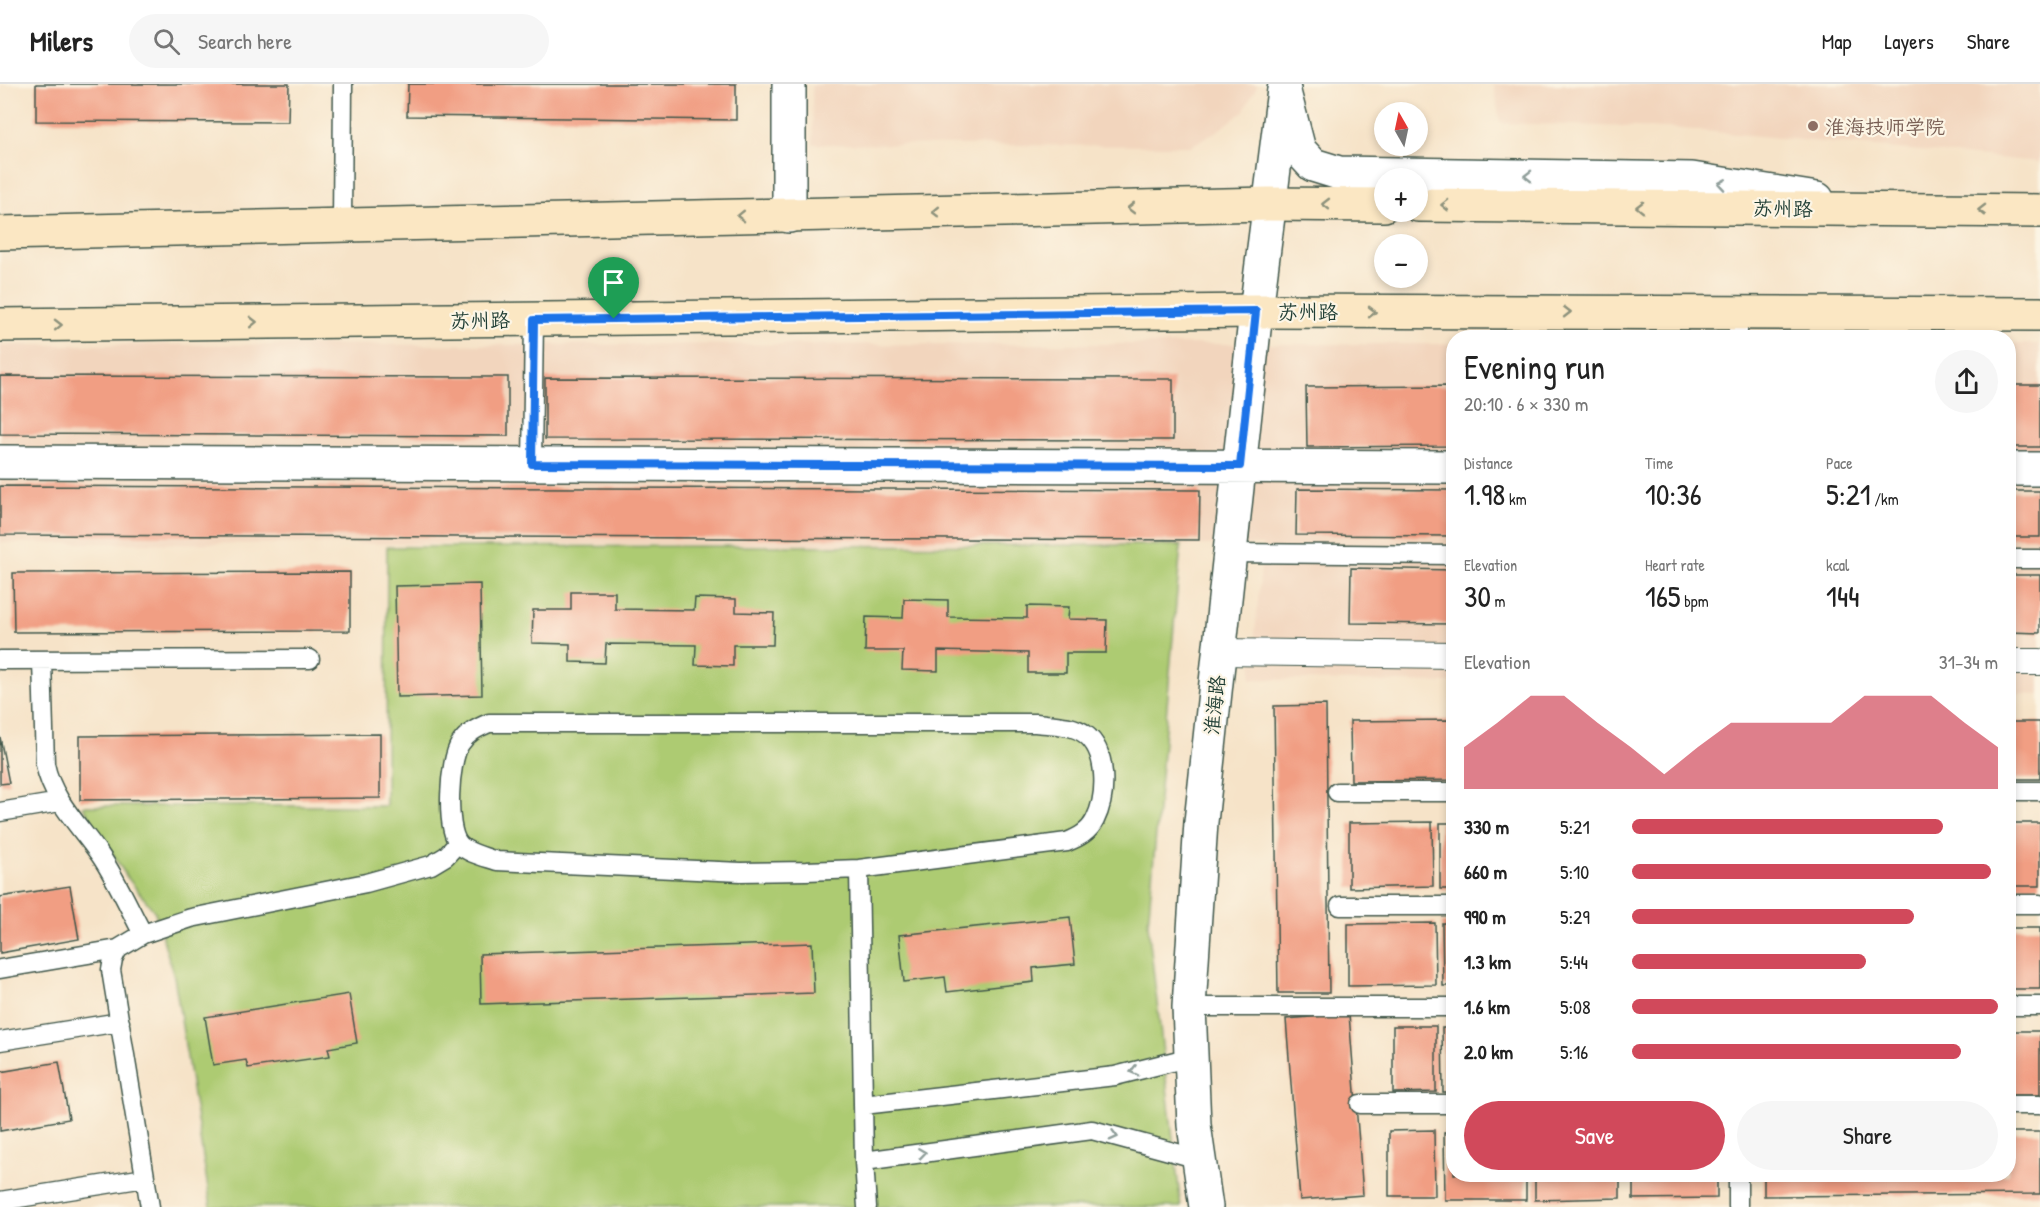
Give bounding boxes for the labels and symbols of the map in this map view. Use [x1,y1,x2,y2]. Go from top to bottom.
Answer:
north arrow [1374,102,1428,156]
place label: 淮海技师学院 [1825,113,1945,140]
marker: 淮海技师学院 [1806,119,1820,133]
one-way arrow [1523,170,1532,182]
one-way arrow [1718,178,1728,191]
street label: 苏州路 [1753,194,1814,222]
one-way arrow [1322,198,1331,210]
one-way arrow [1440,199,1449,211]
one-way arrow [1127,201,1136,214]
one-way arrow [1635,201,1644,213]
one-way arrow [1977,204,1986,216]
one-way arrow [932,206,941,218]
one-way arrow [737,210,746,223]
pin [588,257,639,319]
street label: 苏州路 [1278,298,1339,325]
street label: 苏州路 [450,306,511,334]
one-way arrow [1368,306,1377,318]
one-way arrow [1563,306,1572,318]
one-way arrow [249,316,258,329]
one-way arrow [54,318,63,331]
street label: 淮海路 [1197,673,1231,736]
one-way arrow [1129,1064,1140,1076]
one-way arrow [1108,1129,1119,1141]
one-way arrow [917,1147,926,1160]

